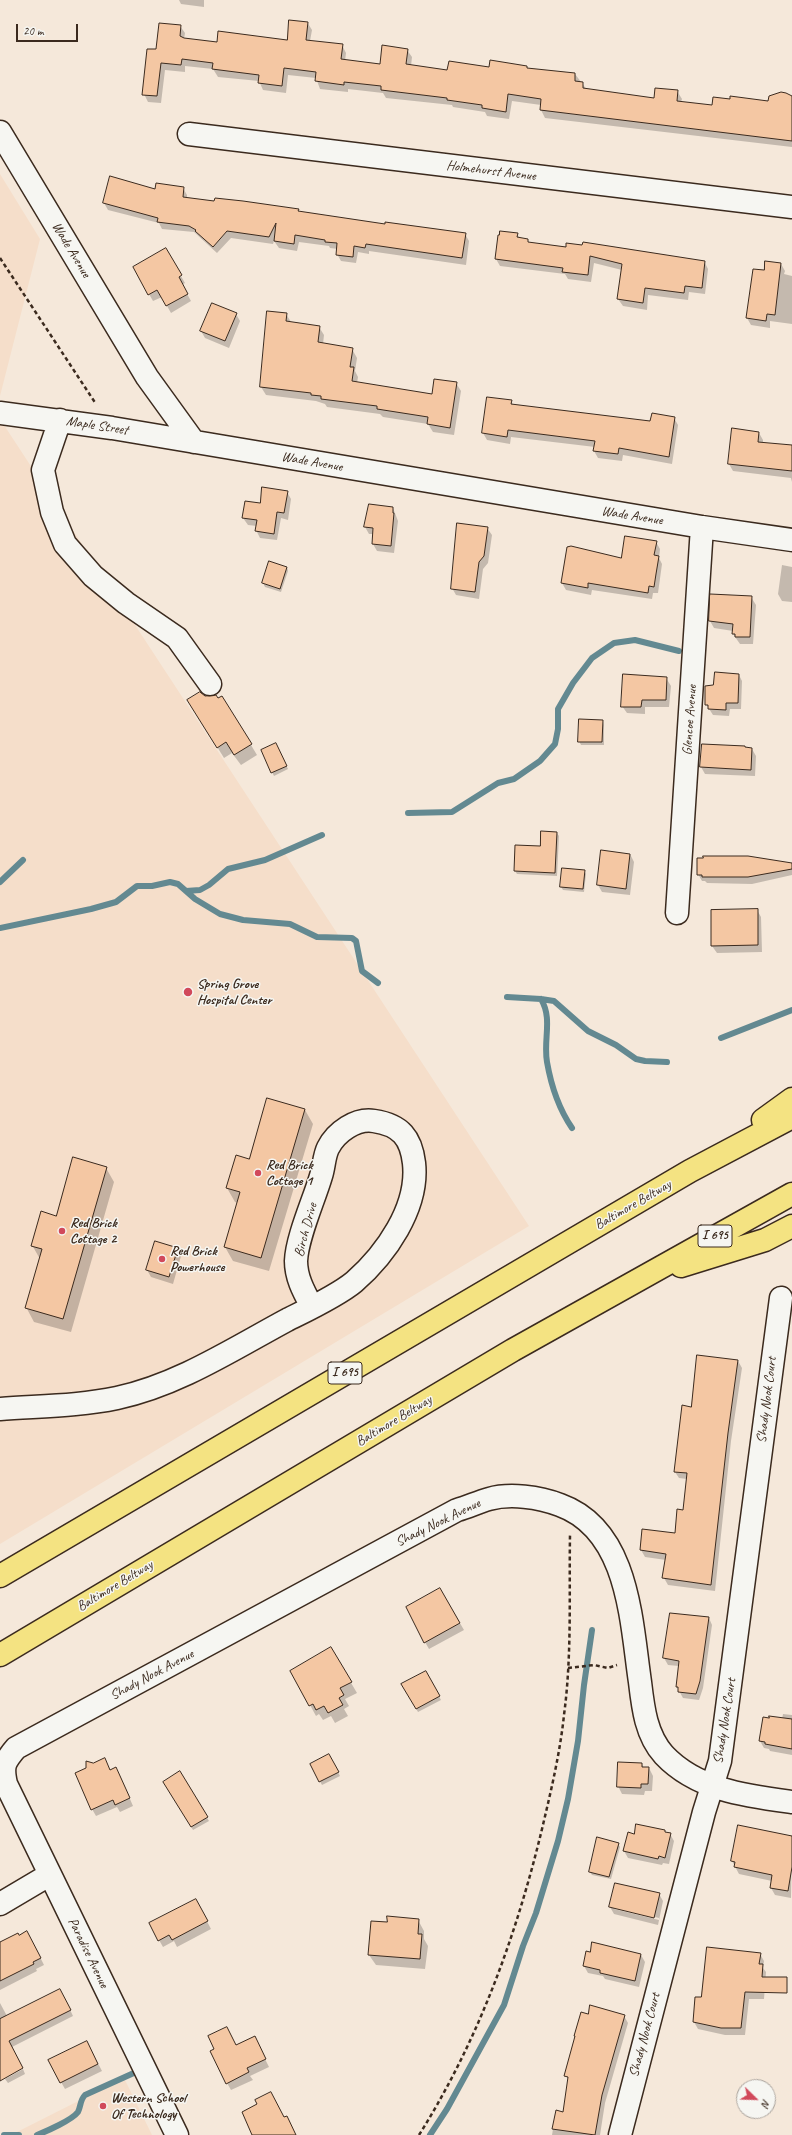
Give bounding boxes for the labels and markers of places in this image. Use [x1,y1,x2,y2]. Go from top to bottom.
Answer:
place label: Spring Grove Hospital Center [197,976,272,1008]
marker: Spring Grove Hospital Center [182,986,194,998]
place label: Red Brick Cottage 1 [266,1157,313,1190]
marker: Red Brick Cottage 1 [253,1168,263,1178]
place label: Red Brick Cottage 2 [70,1215,117,1248]
marker: Red Brick Cottage 2 [57,1226,67,1236]
place label: Red Brick Powerhouse [170,1243,224,1276]
marker: Red Brick Powerhouse [157,1254,167,1264]
place label: Western School Of Technology [111,2090,186,2122]
marker: Western School Of Technology [98,2101,108,2111]

